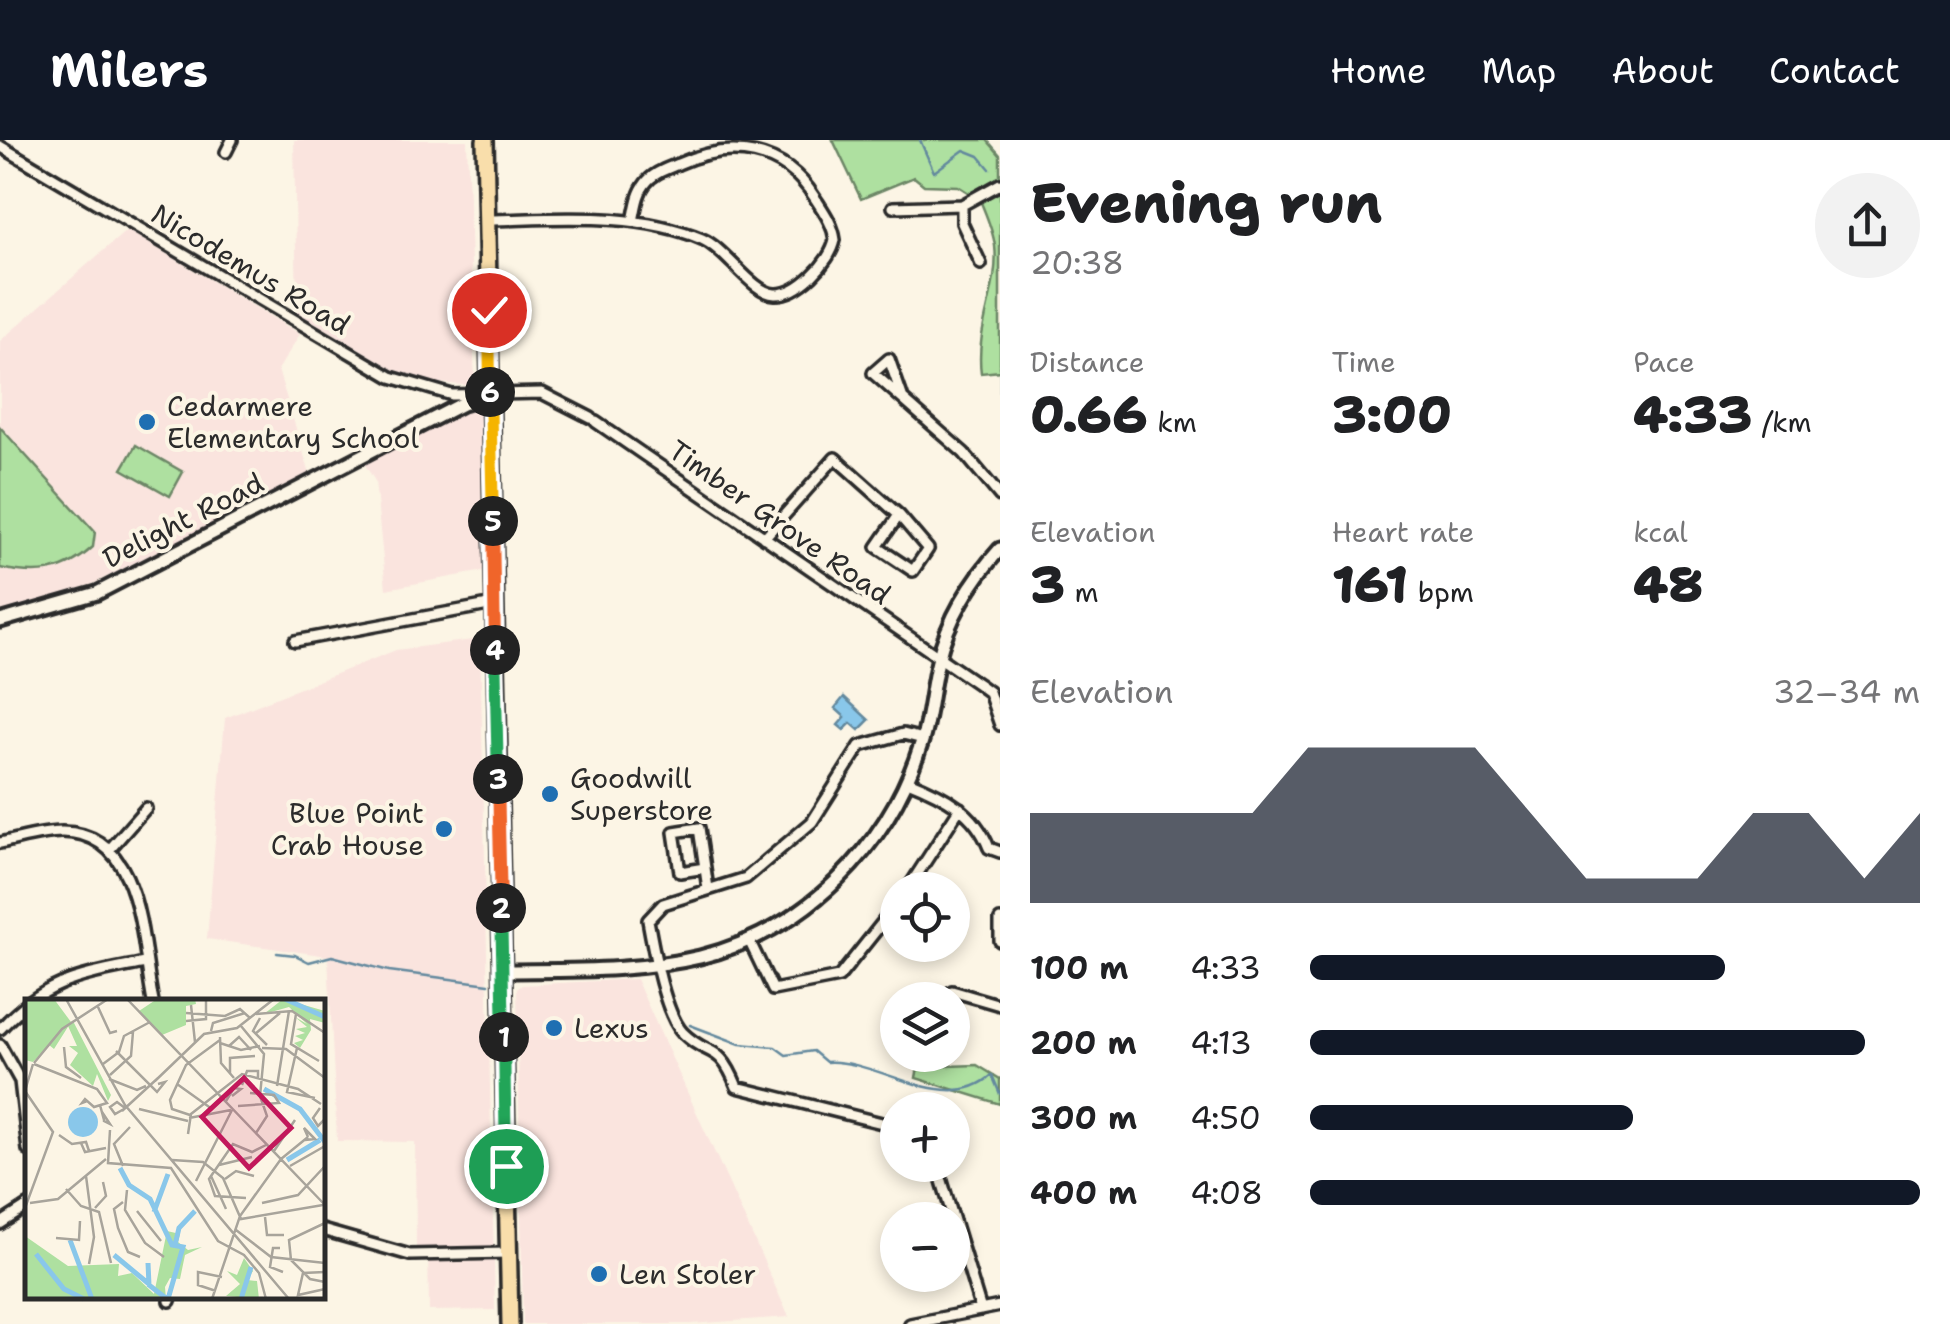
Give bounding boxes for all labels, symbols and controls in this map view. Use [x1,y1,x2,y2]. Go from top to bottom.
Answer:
text: Milers [50,38,208,102]
text: Home [1330,47,1426,94]
text: Map [1481,47,1556,94]
text: About [1611,47,1714,94]
text: Contact [1769,47,1900,94]
text: Evening run [1030,166,1382,240]
button: share [1815,173,1920,278]
street label: Nicodemus Road [144,195,358,343]
text: 20:38 [1030,241,1124,284]
pin [447,268,532,353]
icon: check [462,283,517,338]
text: Distance [1030,343,1145,381]
text: Time [1332,343,1396,381]
text: Pace [1633,343,1695,381]
pin: 6 [465,367,515,417]
text: 6 [480,373,500,411]
text: 0.66 [1030,381,1148,448]
text: 3:00 [1332,381,1452,448]
text: 4:33 [1633,381,1752,448]
place label: Cedarmere Elementary School [167,387,420,457]
text: km [1148,403,1197,441]
text: /km [1752,403,1812,441]
marker: Cedarmere Elementary School [136,411,158,433]
street label: Timber Grove Road [661,431,899,613]
street label: Delight Road [96,463,270,577]
pin: 5 [468,496,518,546]
text: 5 [484,502,502,540]
text: Elevation [1030,513,1155,551]
text: Heart rate [1332,513,1474,551]
text: kcal [1633,513,1688,551]
text: 3 [1030,551,1065,618]
text: 161 [1332,551,1408,618]
text: 48 [1633,551,1703,618]
text: m [1065,573,1099,611]
text: bpm [1408,573,1474,611]
pin: 4 [470,625,520,675]
text: 4 [485,631,505,669]
text: Elevation [1030,670,1173,713]
text: 32–34 m [1773,670,1920,713]
pin: 3 [473,754,523,804]
place label: Goodwill Superstore [570,759,713,829]
text: 3 [488,760,508,798]
marker: Goodwill Superstore [539,783,561,805]
place label: Blue Point Crab House [271,794,424,864]
marker: Blue Point Crab House [433,818,455,840]
map controls [880,872,970,1292]
button: locate [880,872,970,962]
pin: 2 [476,883,526,933]
text: 2 [491,889,511,927]
text: 100 m [1030,946,1129,989]
text: 4:33 [1190,946,1261,989]
button: layers [880,982,970,1072]
inset map [25,999,325,1299]
place label: Lexus [574,1009,649,1047]
pin: 1 [479,1012,529,1062]
marker: Lexus [543,1017,565,1039]
text: 1 [498,1018,510,1056]
text: 200 m [1030,1021,1137,1064]
text: 4:13 [1190,1021,1252,1064]
button: + [880,1092,970,1182]
text: 300 m [1030,1096,1137,1139]
text: 4:50 [1190,1096,1261,1139]
pin [464,1124,549,1209]
icon: arrive [479,1139,534,1194]
text: 400 m [1030,1171,1137,1214]
text: 4:08 [1190,1171,1263,1214]
button: − [880,1202,970,1292]
place label: Len Stoler [619,1255,756,1293]
marker: Len Stoler [588,1263,610,1285]

